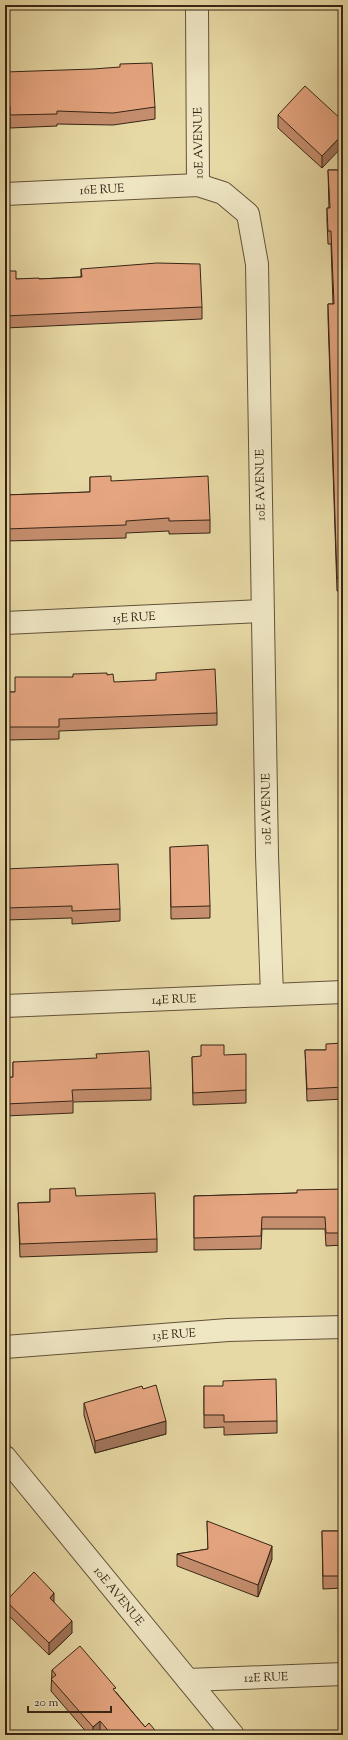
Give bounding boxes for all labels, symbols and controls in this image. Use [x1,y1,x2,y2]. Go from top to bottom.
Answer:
street label: 10E AVENUE [189,106,209,179]
street label: 16E RUE [79,180,126,200]
street label: 10E AVENUE [251,448,271,521]
street label: 15E RUE [112,608,157,628]
street label: 10E AVENUE [257,772,277,845]
street label: 14E RUE [151,990,198,1010]
street label: 13E RUE [152,1324,197,1345]
street label: 10E AVENUE [89,1563,148,1631]
street label: 12E RUE [244,1668,289,1688]
scale bar [28,1688,111,1714]
text: 20 m [34,1694,59,1712]

